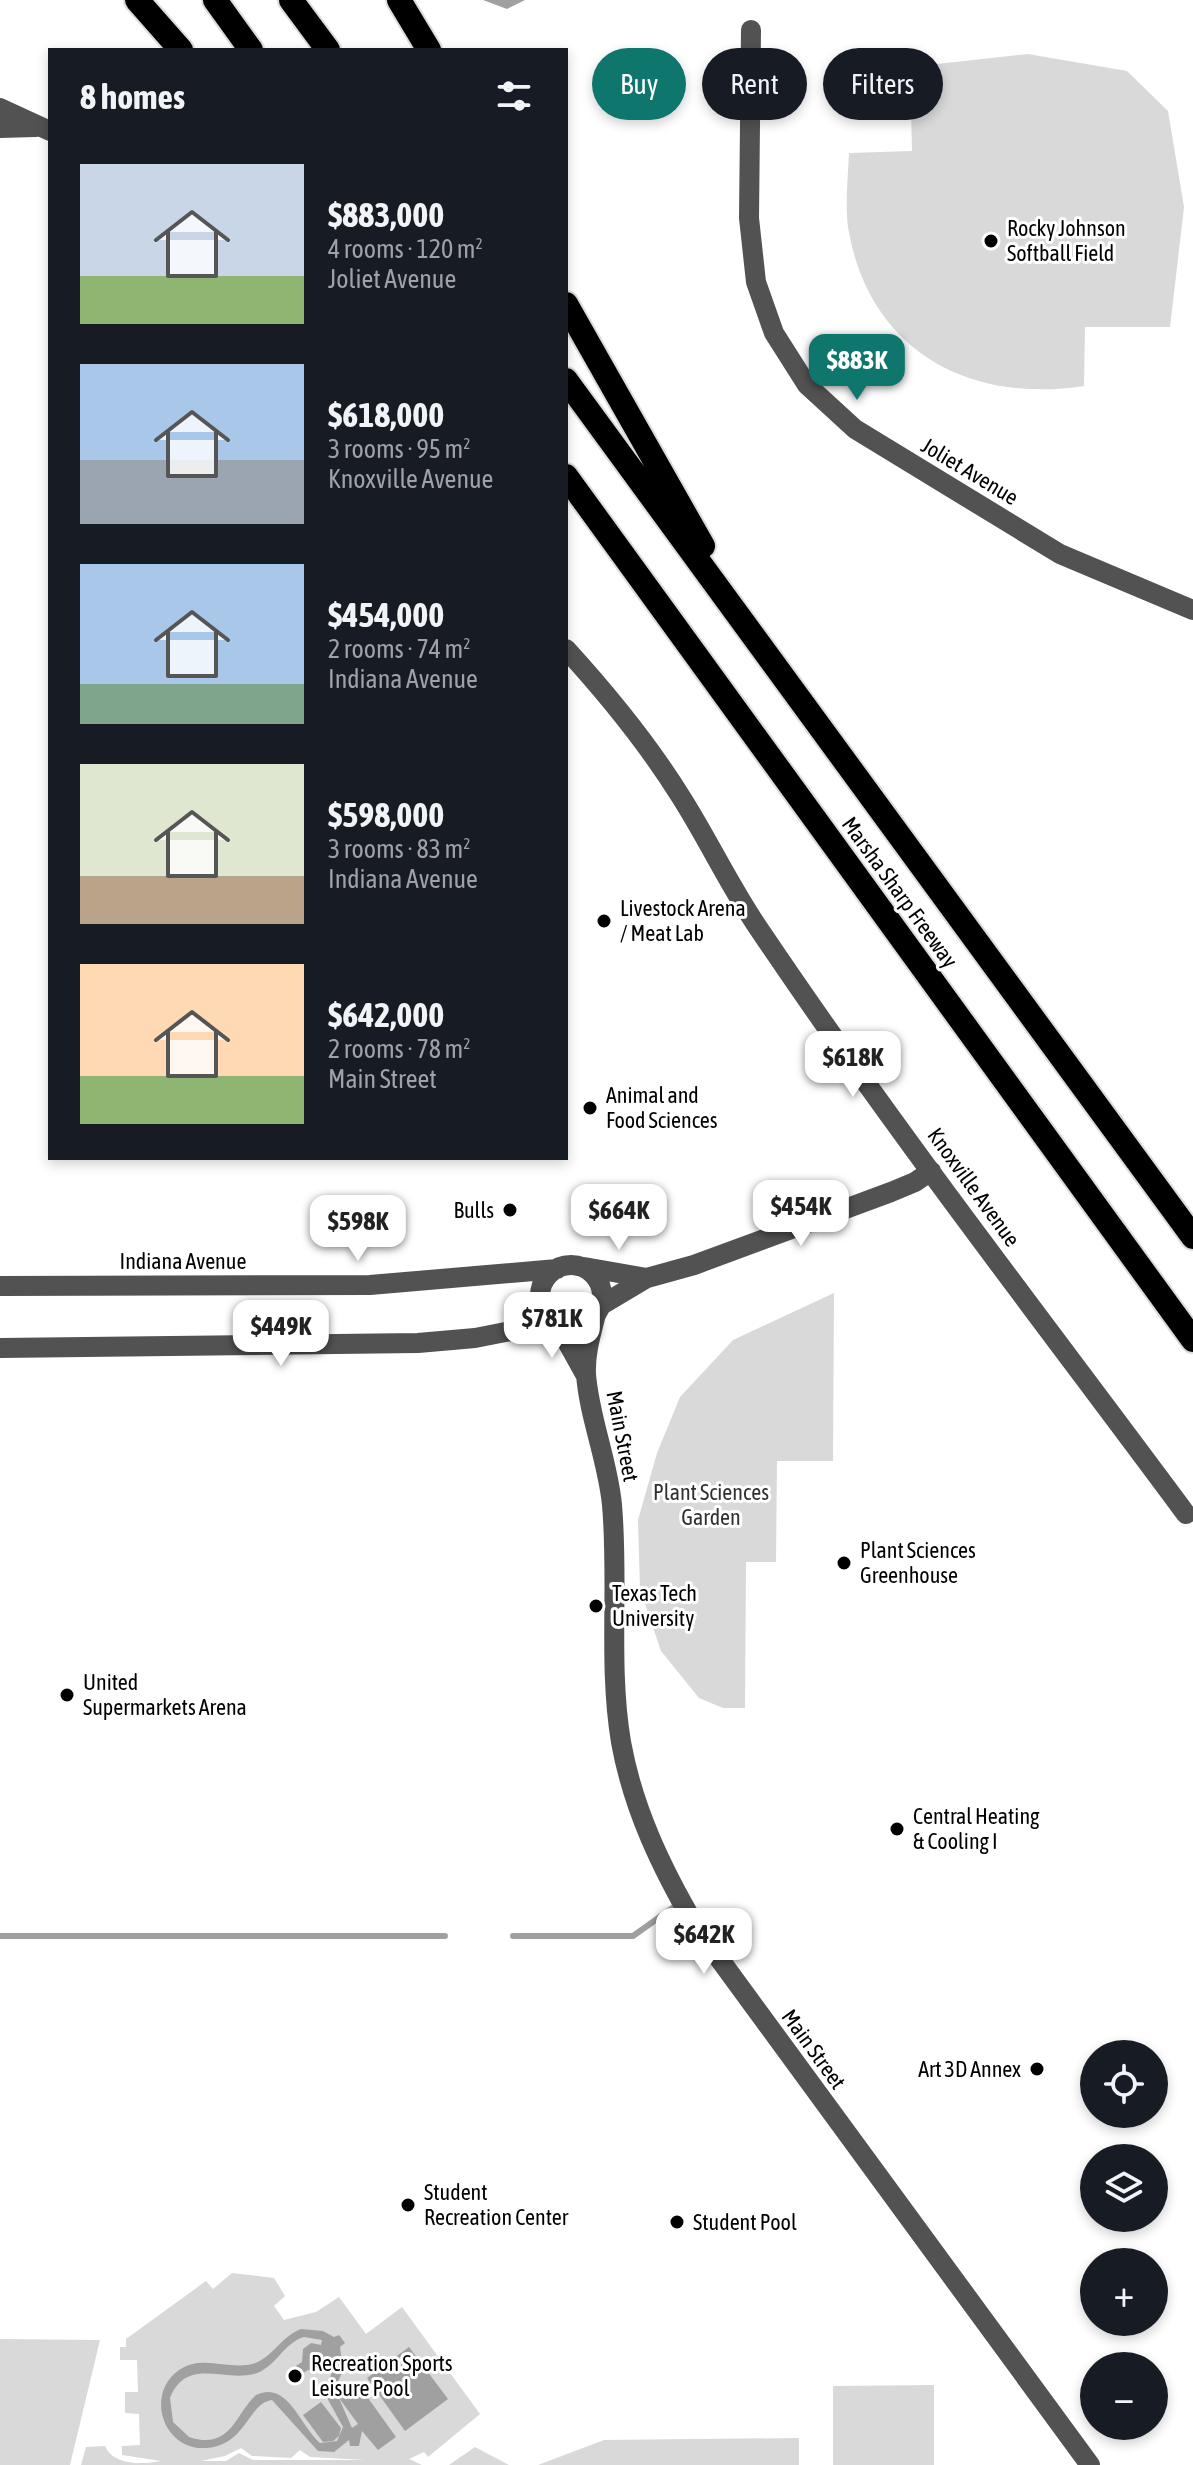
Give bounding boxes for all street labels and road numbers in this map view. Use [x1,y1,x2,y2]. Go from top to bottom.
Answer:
street label: Joliet Avenue [917,432,1023,510]
street label: Marsha Sharp Freeway [837,812,963,972]
street label: Knoxville Avenue [922,1123,1026,1251]
street label: Indiana Avenue [120,1248,246,1274]
street label: Main Street [601,1388,645,1484]
street label: Main Street [776,2004,852,2094]

